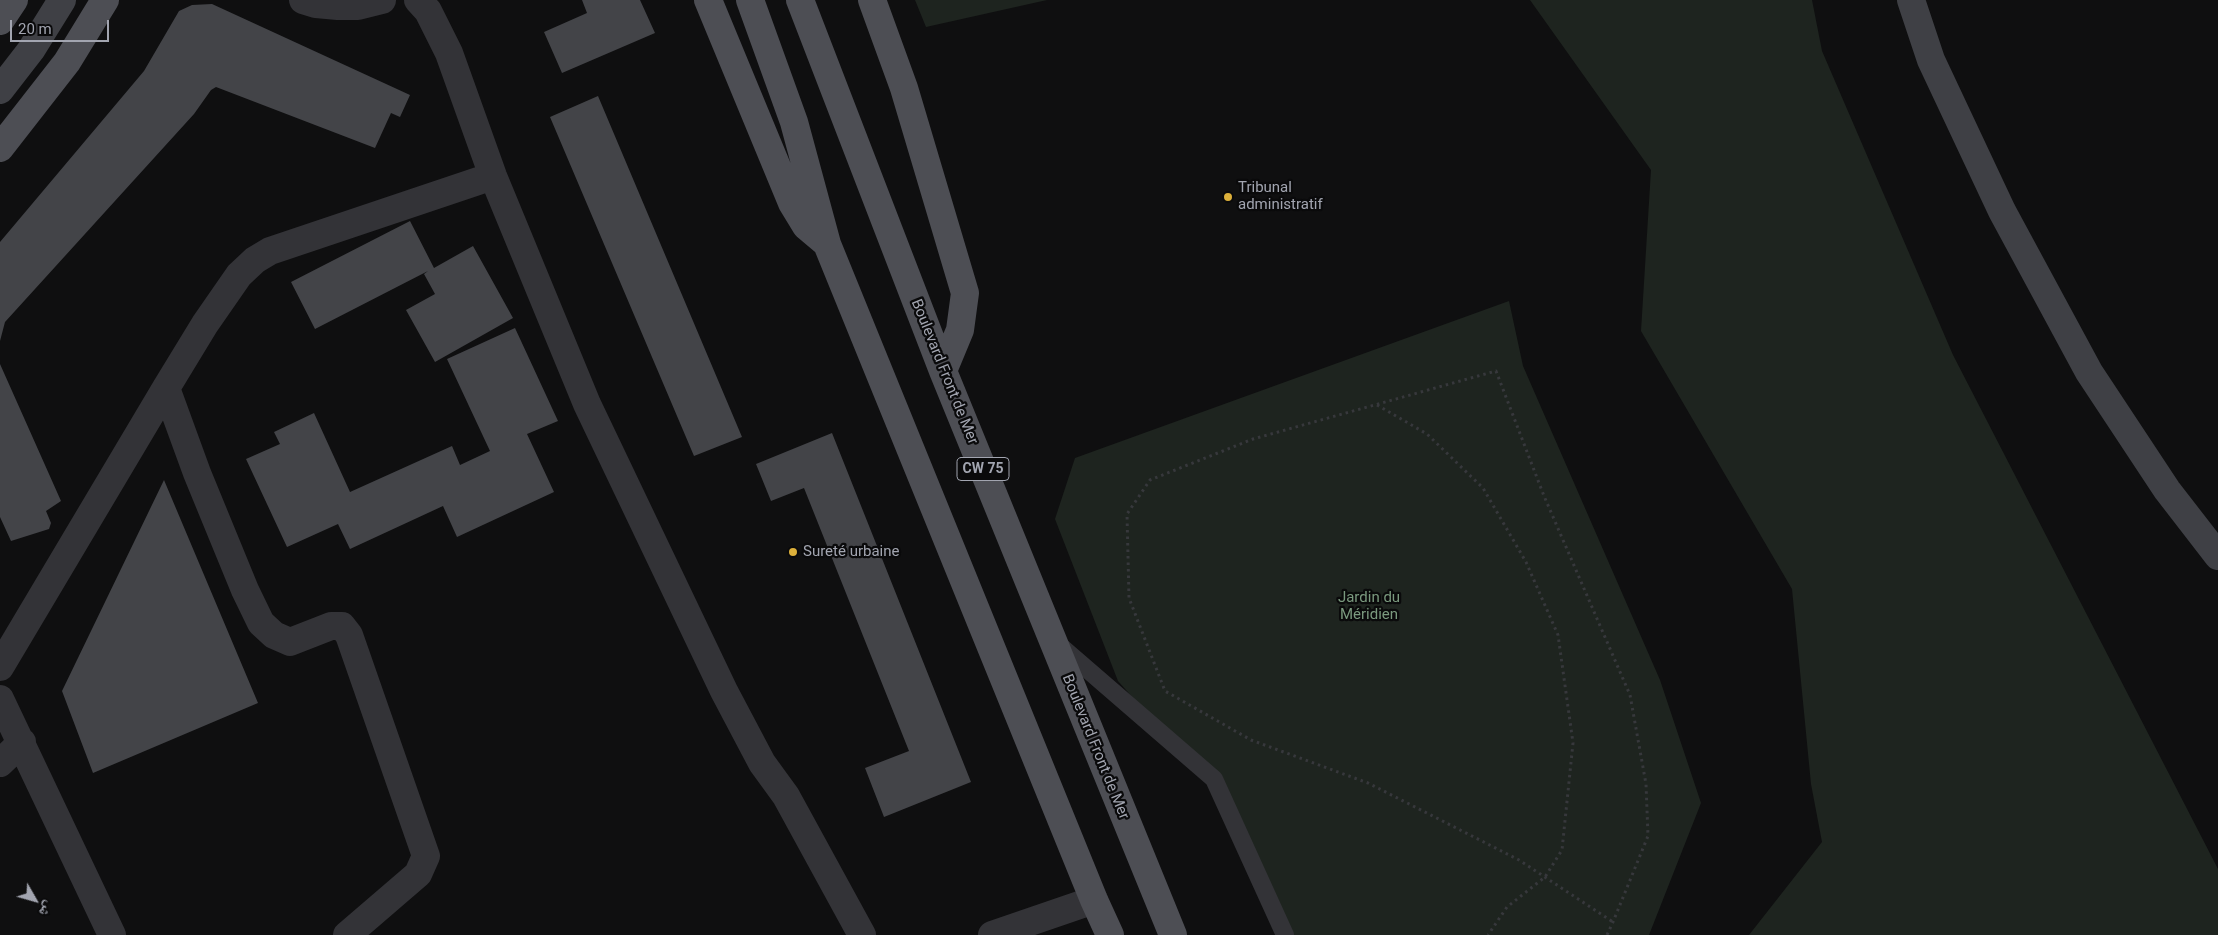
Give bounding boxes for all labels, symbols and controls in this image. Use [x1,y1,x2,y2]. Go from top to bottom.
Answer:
scale bar [12,10,111,42]
text: 20 m [18,20,52,38]
place label: Tribunal administratif [1238,179,1323,214]
marker: Tribunal administratif [1222,191,1234,203]
street label: Boulevard Front de Mer [907,297,981,447]
road number: CW 75 [957,458,1009,480]
place label: Sureté urbaine [803,543,899,561]
marker: Sureté urbaine [787,546,799,558]
park label: Jardin du Méridien [1338,589,1400,624]
street label: Boulevard Front de Mer [1058,672,1132,822]
north arrow [10,875,60,925]
text: ش [36,898,58,920]

